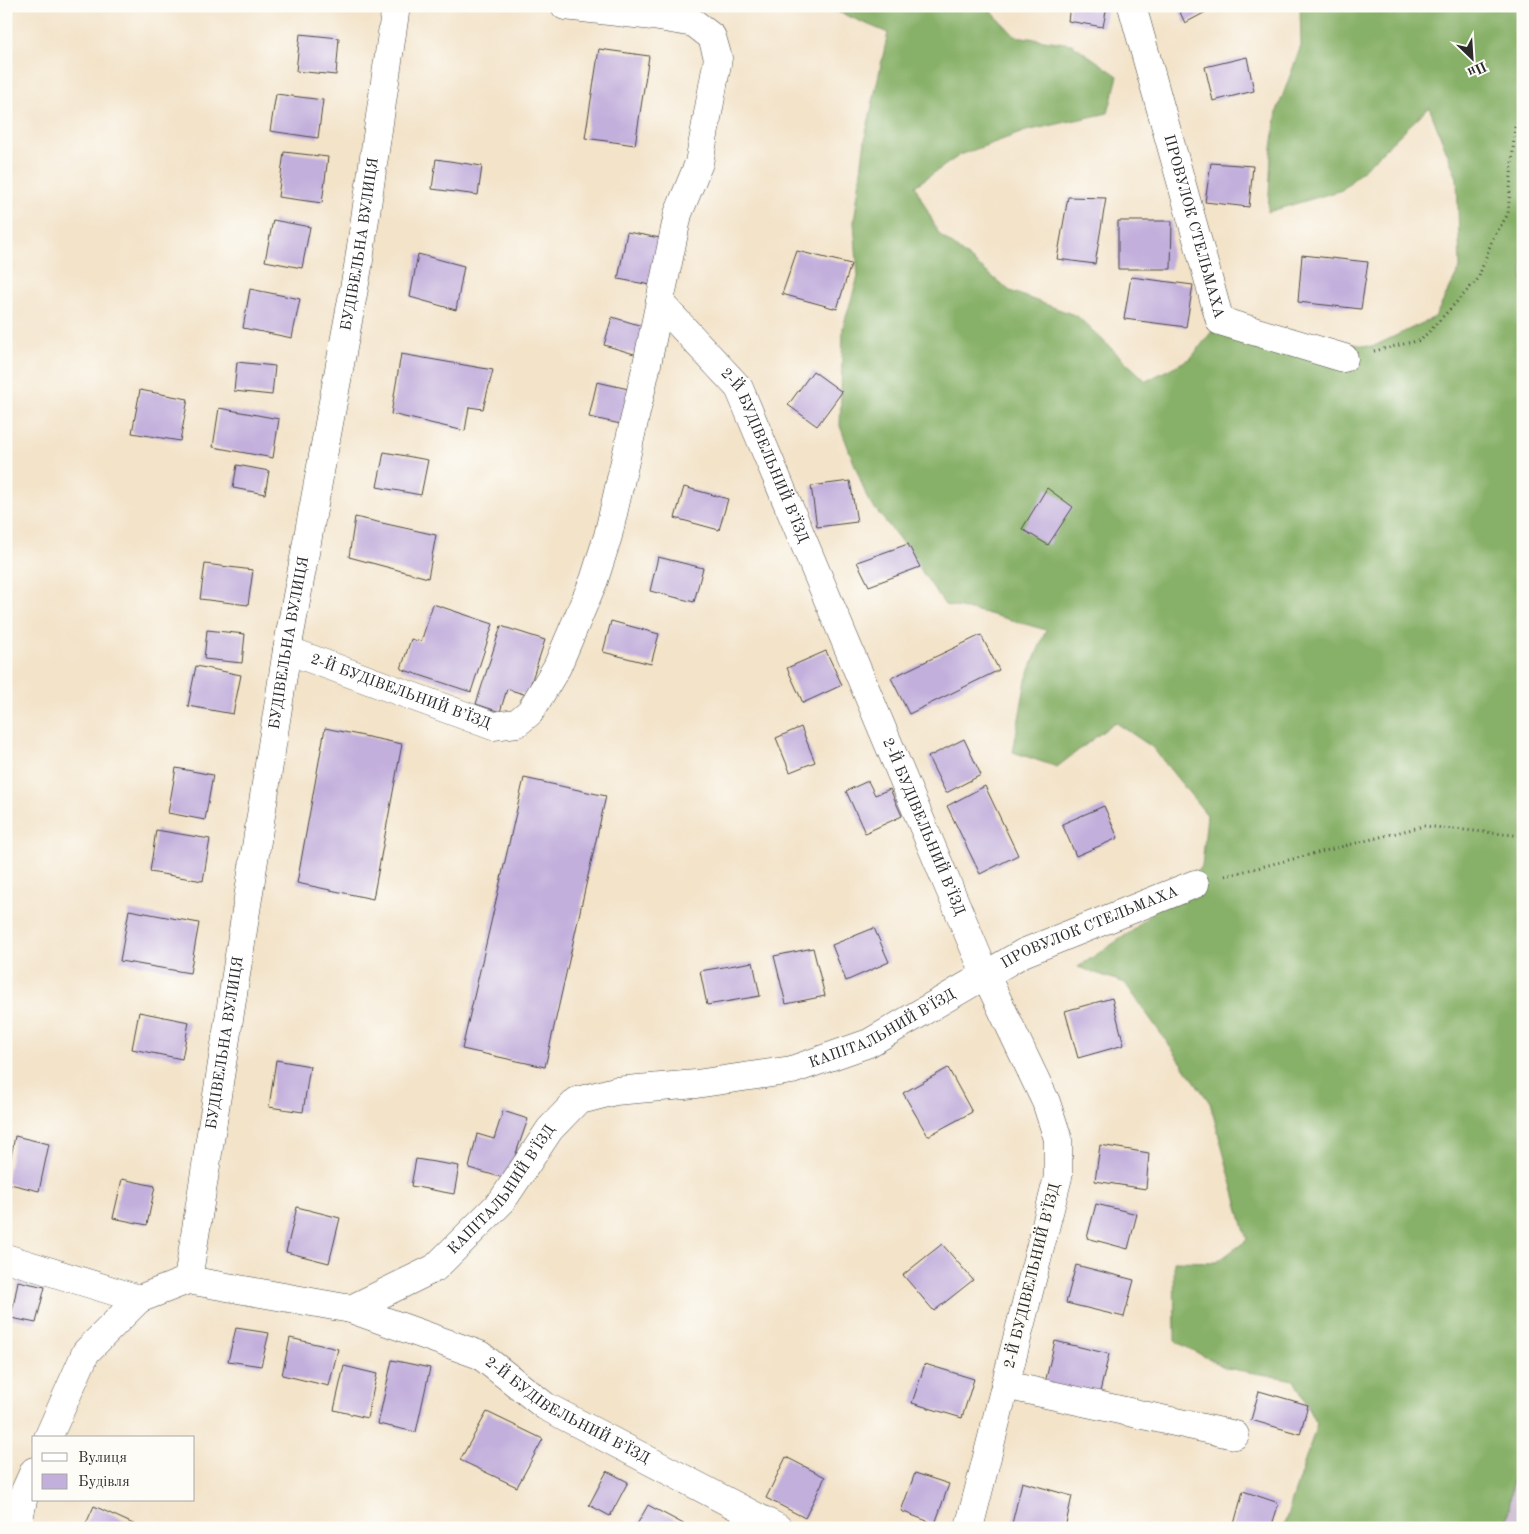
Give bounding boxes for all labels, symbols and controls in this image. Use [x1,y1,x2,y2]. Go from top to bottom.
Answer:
north arrow [1446,32,1496,82]
text: Пн [1465,58,1489,79]
street label: ПРОВУЛОК СТЕЛЬМАХА [1161,133,1227,321]
street label: БУДІВЕЛЬНА ВУЛИЦЯ [339,157,381,332]
street label: 2-Й БУДІВЕЛЬНИЙ В’ЇЗД [718,366,811,545]
street label: БУДІВЕЛЬНА ВУЛИЦЯ [267,555,312,730]
street label: 2-Й БУДІВЕЛЬНИЙ В’ЇЗД [308,652,493,732]
street label: 2-Й БУДІВЕЛЬНИЙ В’ЇЗД [879,736,967,918]
street label: ПРОВУЛОК СТЕЛЬМАХА [999,884,1181,971]
street label: БУДІВЕЛЬНА ВУЛИЦЯ [204,955,246,1131]
street label: КАПІТАЛЬНИЙ В'ЇЗД [807,987,958,1071]
street label: КАПІТАЛЬНИЙ В'ЇЗД [445,1122,558,1258]
street label: 2-Й БУДІВЕЛЬНИЙ В’ЇЗД [999,1181,1063,1370]
street label: 2-Й БУДІВЕЛЬНИЙ В’ЇЗД [482,1354,652,1467]
legend [32,1436,195,1502]
text: Вулиця [78,1451,127,1466]
text: Будівля [78,1475,130,1490]

